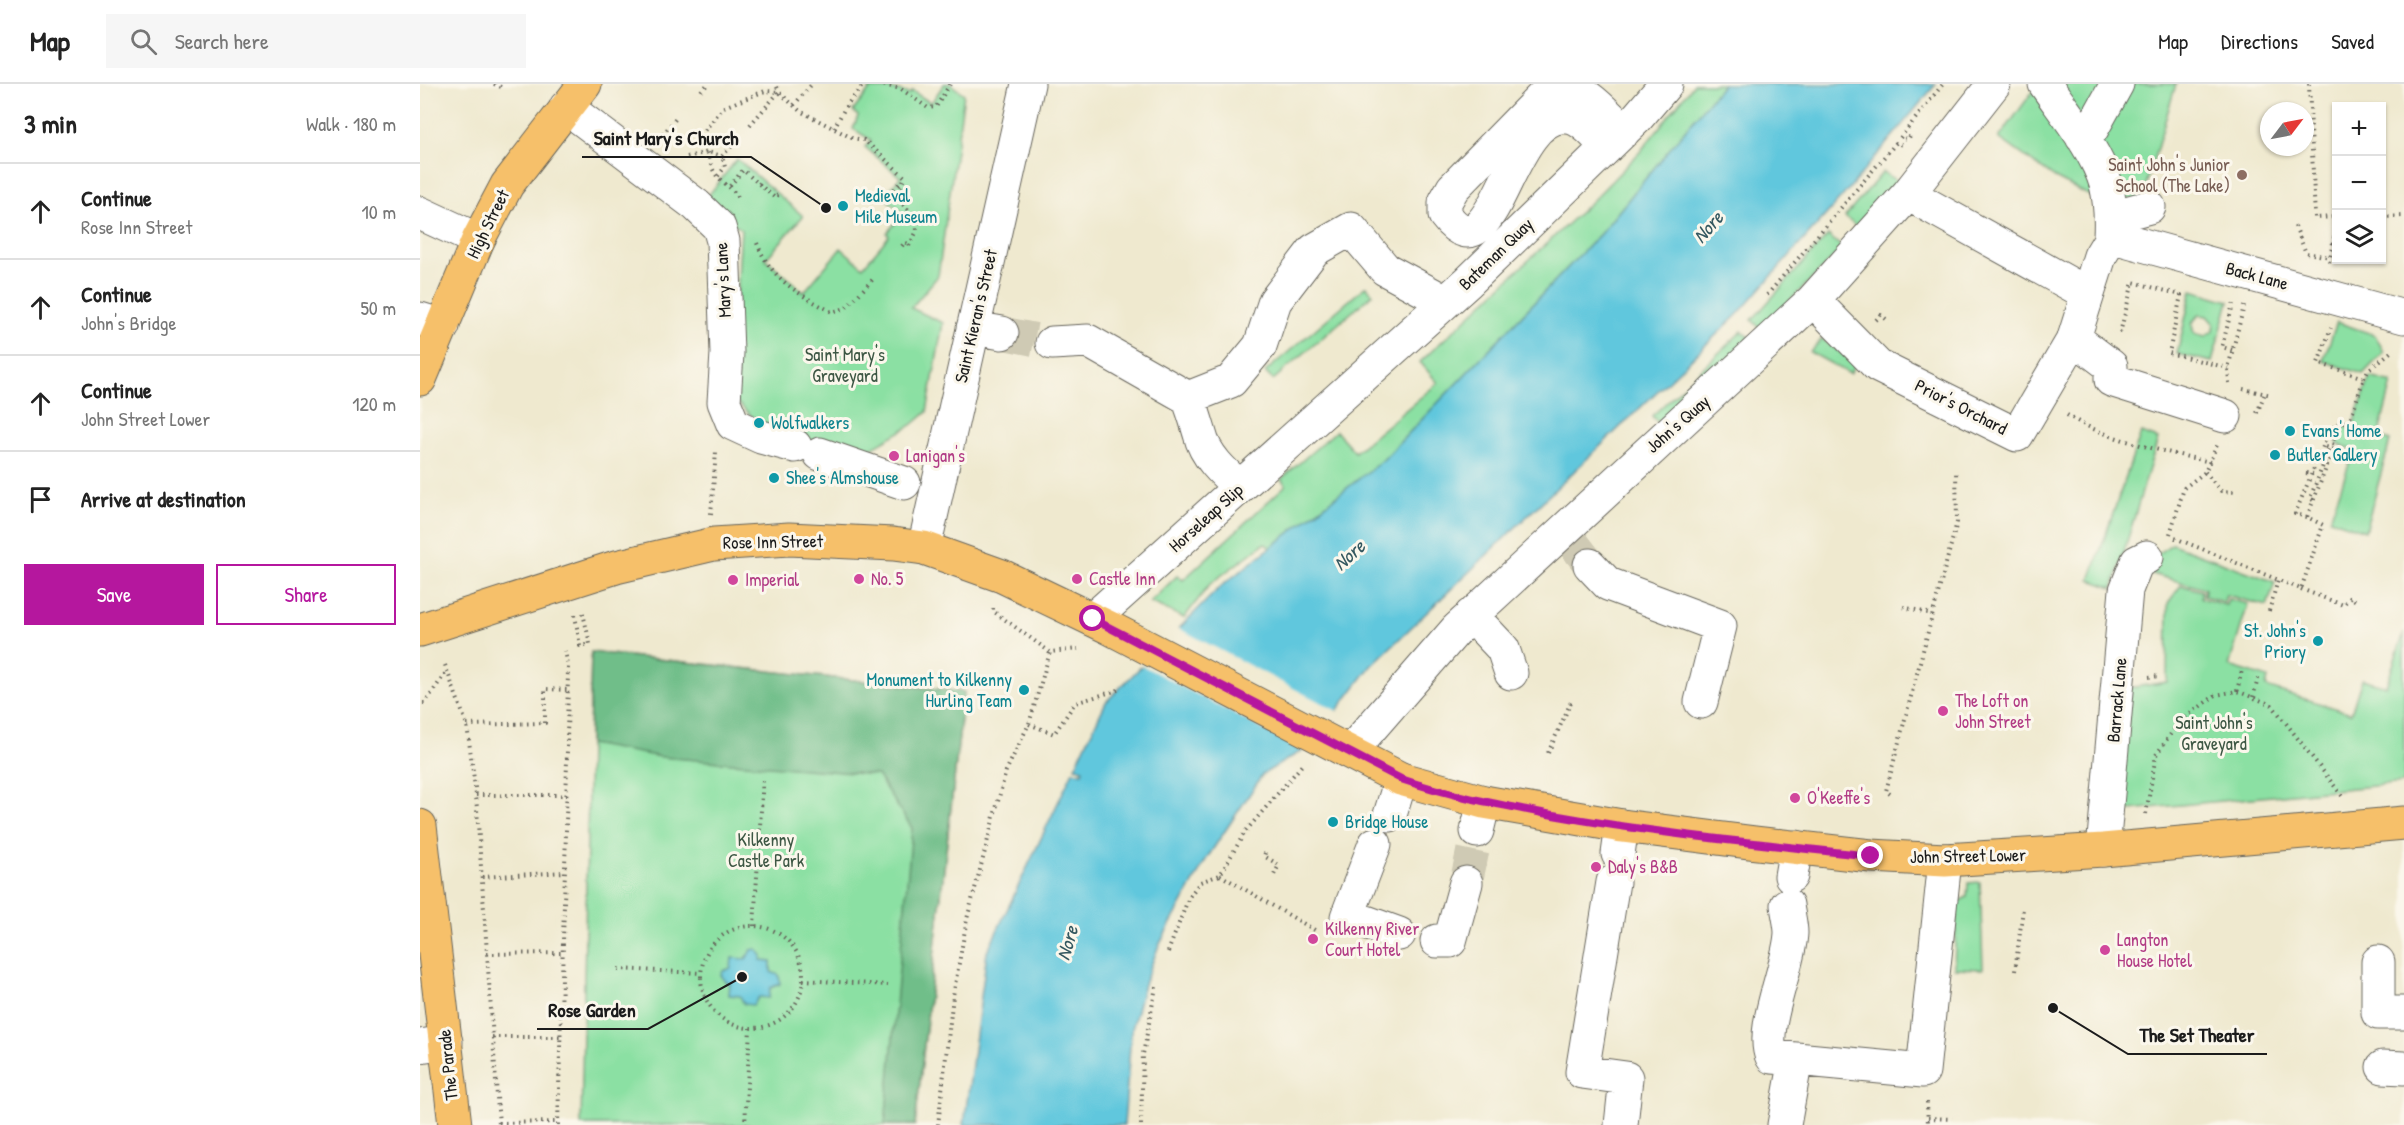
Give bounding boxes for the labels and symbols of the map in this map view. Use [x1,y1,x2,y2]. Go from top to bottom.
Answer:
north arrow [2260,102,2314,156]
callout: Saint Mary's Church [582,119,751,157]
text: Saint Mary's Church [594,124,739,152]
place label: Saint John's Junior School (The Lake) [2108,152,2230,198]
marker: Saint John's Junior School (The Lake) [2235,168,2249,182]
place label: Medieval Mile Museum [855,183,937,229]
street label: High Street [460,184,515,263]
marker: Medieval Mile Museum [836,199,850,213]
water label: Nore [1686,204,1730,249]
street label: Bateman Quay [1453,211,1539,296]
street label: Mary's Lane [708,242,737,318]
street label: Saint Kieran's Street [948,246,1003,385]
street label: Back Lane [2223,255,2291,296]
park label: Saint Mary's Graveyard [805,342,885,388]
street label: Prior's Orchard [1911,373,2012,440]
street label: John's Quay [1640,389,1715,458]
place label: Wolfwalkers [771,410,849,435]
marker: Wolfwalkers [752,416,766,430]
place label: Evans' Home [2302,418,2381,443]
marker: Evans' Home [2283,424,2297,438]
place label: Butler Gallery [2287,442,2378,467]
place label: Lanigan's [906,443,965,468]
marker: Butler Gallery [2268,448,2282,462]
marker: Lanigan's [887,449,901,463]
place label: Shee's Almshouse [786,465,899,490]
marker: Shee's Almshouse [767,471,781,485]
street label: Horseleap Slip [1163,477,1249,558]
street label: Rose Inn Street [723,528,824,555]
water label: Nore [1327,532,1371,576]
place label: No. 5 [871,566,904,591]
place label: Castle Inn [1089,566,1156,591]
place label: Imperial [745,567,799,592]
marker: No. 5 [852,572,866,586]
marker: Castle Inn [1070,572,1084,586]
marker: Imperial [726,573,740,587]
route start [1079,605,1105,631]
place label: St. John's Priory [2244,618,2306,664]
marker: St. John's Priory [2311,634,2325,648]
street label: Barrack Lane [2100,657,2133,743]
place label: Monument to Kilkenny Hurling Team [866,667,1012,713]
marker: Monument to Kilkenny Hurling Team [1017,683,1031,697]
place label: The Loft on John Street [1955,688,2031,734]
marker: The Loft on John Street [1936,704,1950,718]
park label: Saint John's Graveyard [2175,710,2253,756]
place label: O'Keeffe's [1807,785,1870,810]
marker: O'Keeffe's [1788,791,1802,805]
place label: Bridge House [1345,809,1428,834]
marker: Bridge House [1326,815,1340,829]
park label: Kilkenny Castle Park [728,827,805,873]
route end [1857,842,1883,868]
street label: John Street Lower [1910,842,2026,869]
place label: Daly's B&B [1608,854,1678,879]
marker: Daly's B&B [1589,860,1603,874]
place label: Kilkenny River Court Hotel [1325,916,1419,962]
water label: Nore [1049,922,1085,963]
place label: Langton House Hotel [2117,927,2192,973]
marker: Kilkenny River Court Hotel [1306,932,1320,946]
marker: Langton House Hotel [2098,943,2112,957]
callout: Rose Garden [537,991,648,1029]
text: Rose Garden [548,996,636,1023]
callout: The Set Theater [2128,1016,2267,1054]
text: The Set Theater [2138,1021,2255,1048]
street label: The Parade [431,1028,464,1102]

